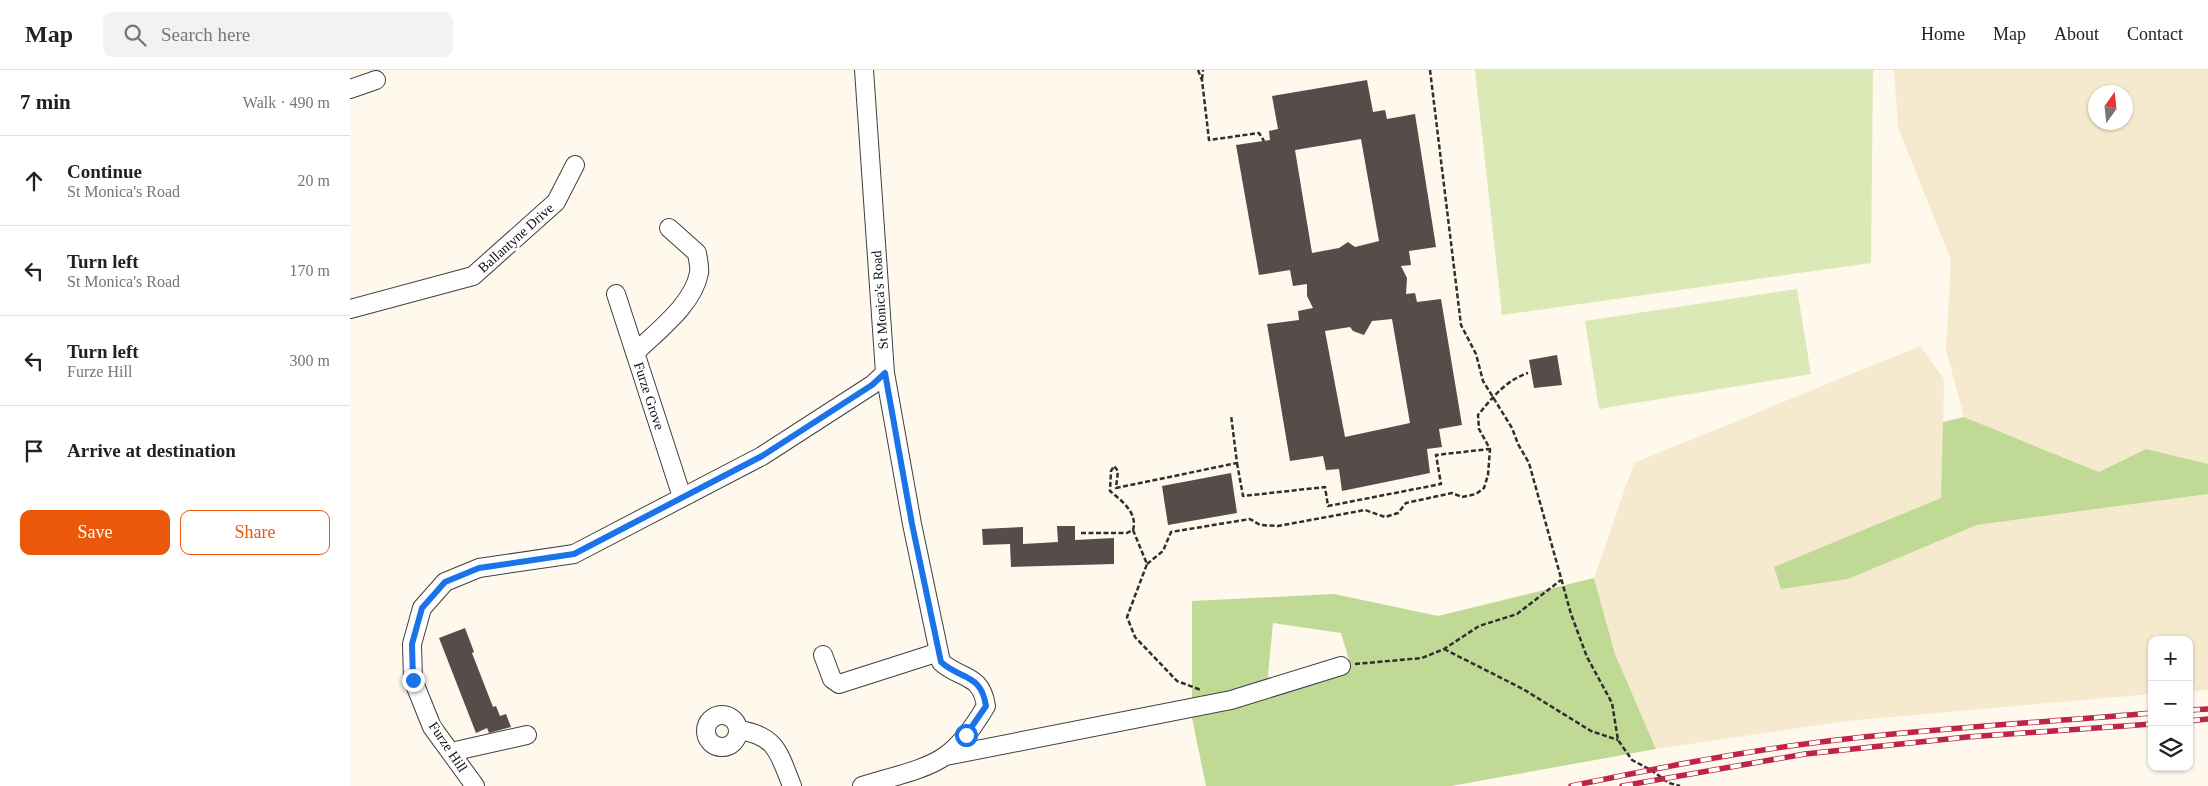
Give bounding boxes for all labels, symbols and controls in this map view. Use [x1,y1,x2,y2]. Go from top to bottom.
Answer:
search box [103,12,453,57]
text: Map [25,21,73,47]
icon: search [121,21,149,49]
text: Search here [161,24,250,45]
text: Home [1921,24,1965,44]
text: Map [1993,24,2026,44]
text: About [2054,24,2099,44]
text: Contact [2127,24,2183,44]
north arrow [2088,85,2133,130]
text: 7 min [20,90,71,114]
text: Walk · 490 m [243,94,330,111]
text: Continue [67,161,142,182]
icon: ahead [20,167,48,195]
text: 20 m [298,172,330,189]
text: St Monica's Road [67,183,180,200]
street label: Ballantyne Drive [475,200,557,276]
street label: St Monica's Road [869,250,891,350]
text: Turn left [67,251,139,272]
icon: left [20,257,48,285]
text: 170 m [290,262,330,279]
text: St Monica's Road [67,273,180,290]
text: Turn left [67,341,139,362]
icon: left [20,347,48,375]
text: 300 m [290,352,330,369]
street label: Furze Grove [631,360,667,432]
text: Furze Hill [67,363,132,380]
icon: arrive [20,437,48,465]
text: Arrive at destination [67,440,236,461]
button: Save [20,510,170,555]
button: Share [180,510,330,555]
map controls [2148,636,2193,771]
button: + [2148,636,2193,681]
route end [402,669,425,692]
button: − [2148,681,2193,726]
street label: Furze Hill [426,719,470,775]
route start [955,724,978,747]
button: layers [2148,726,2193,771]

